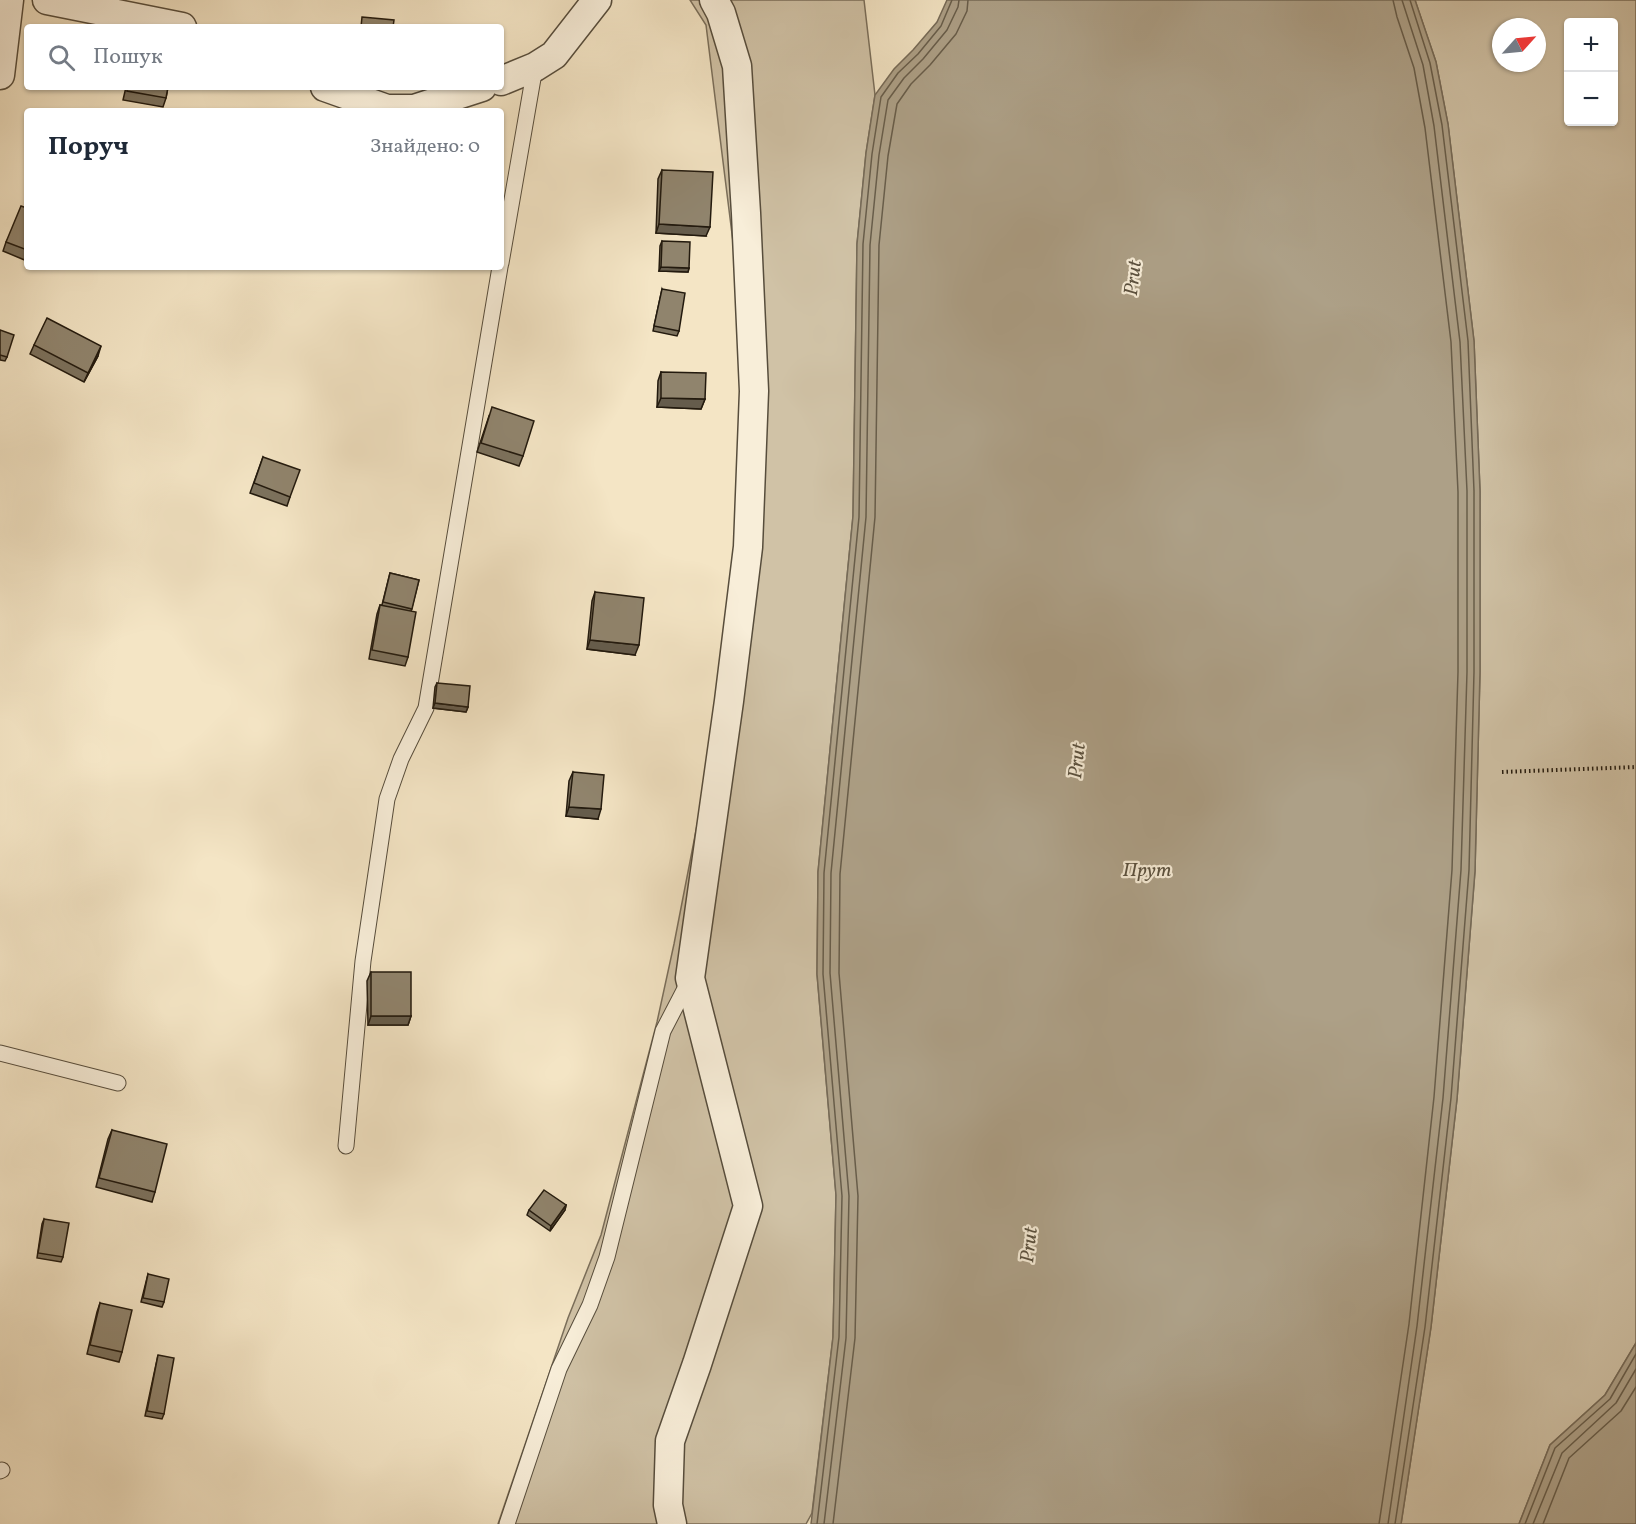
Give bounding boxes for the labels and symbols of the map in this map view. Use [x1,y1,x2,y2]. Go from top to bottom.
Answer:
north arrow [1492,18,1546,72]
water label: Prut [1118,258,1150,297]
water label: Prut [1062,741,1094,780]
water label: Прут [1123,857,1171,885]
water label: Prut [1014,1225,1046,1264]

